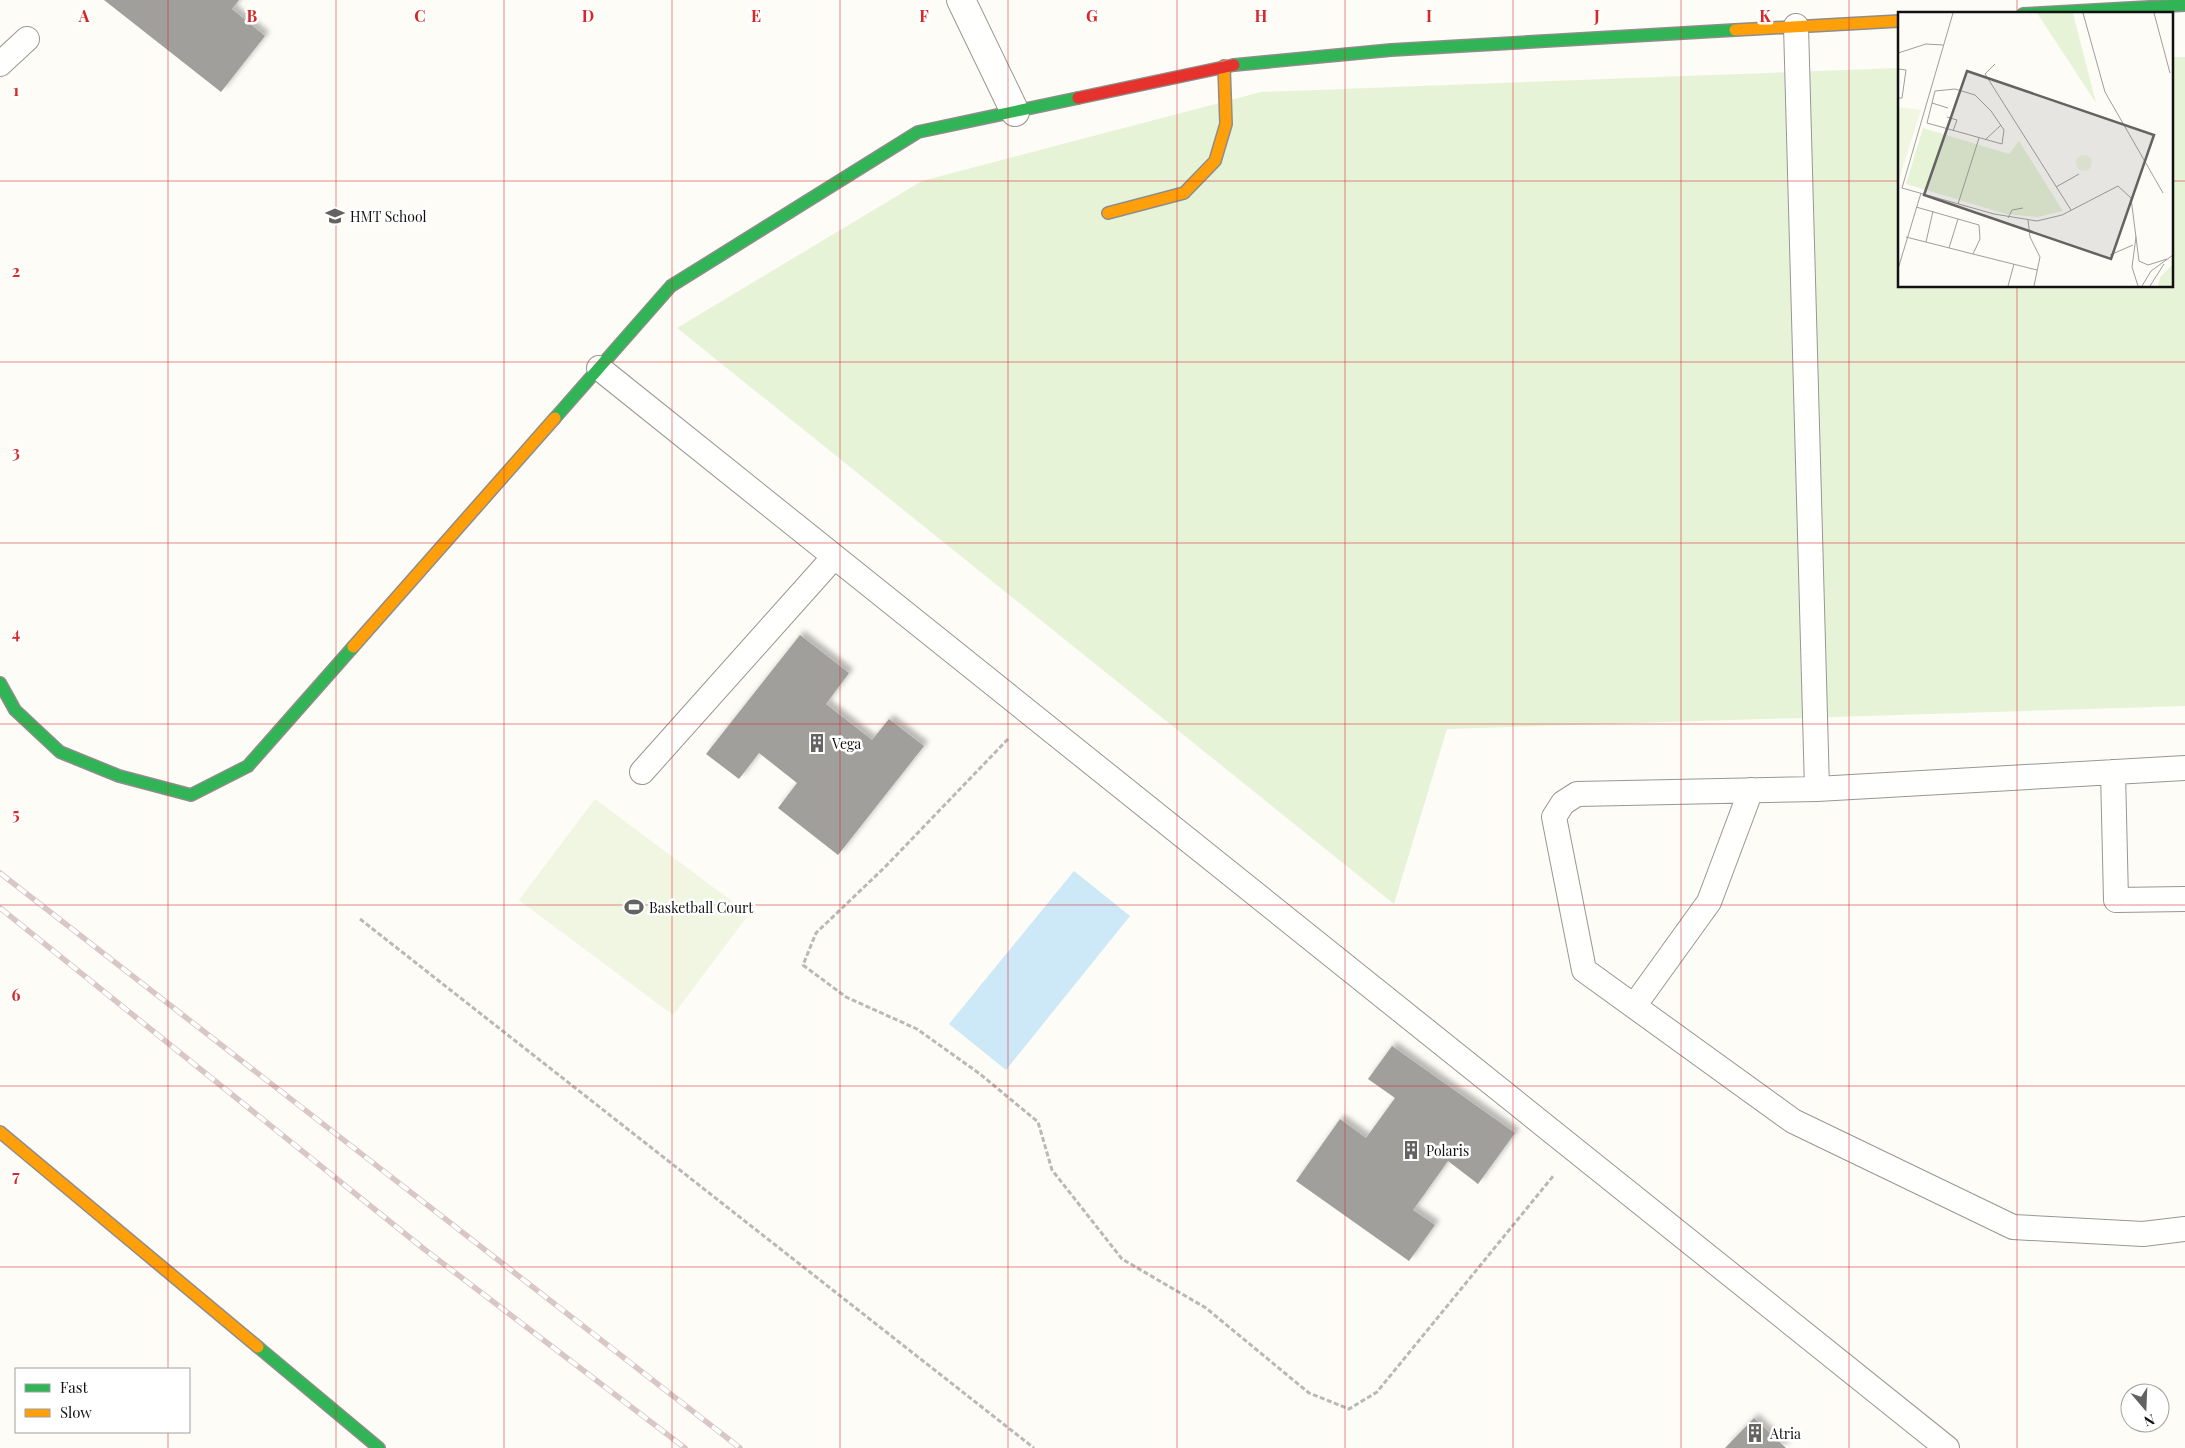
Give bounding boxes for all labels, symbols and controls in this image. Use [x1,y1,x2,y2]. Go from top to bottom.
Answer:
text: A [78,5,90,26]
text: B [247,5,258,26]
text: C [414,5,426,26]
text: D [582,5,594,26]
text: E [751,5,761,26]
text: F [919,5,929,26]
text: G [1086,5,1098,26]
text: H [1255,5,1268,26]
text: I [1426,5,1432,26]
text: J [1593,5,1600,26]
text: K [1759,5,1771,26]
inset map [1898,12,2172,288]
text: 1 [13,79,19,100]
school or university icon: HMT School [324,205,346,227]
place label: HMT School [350,207,426,226]
text: 2 [12,260,20,281]
text: 3 [12,441,20,462]
text: 4 [12,622,20,643]
building icon: Vega [806,732,828,754]
place label: Vega [831,734,861,753]
text: 5 [12,803,20,824]
sports icon: Basketball Court [623,896,645,918]
place label: Basketball Court [649,898,754,917]
text: 6 [12,984,21,1005]
building icon: Polaris [1400,1139,1422,1161]
place label: Polaris [1426,1141,1469,1160]
text: 7 [12,1165,20,1186]
legend [15,1368,190,1433]
text: Fast [60,1377,89,1397]
north arrow [2120,1383,2170,1433]
text: Slow [60,1402,92,1422]
text: N [2142,1410,2157,1431]
building icon: Atria [1744,1422,1766,1444]
place label: Atria [1769,1424,1801,1443]

